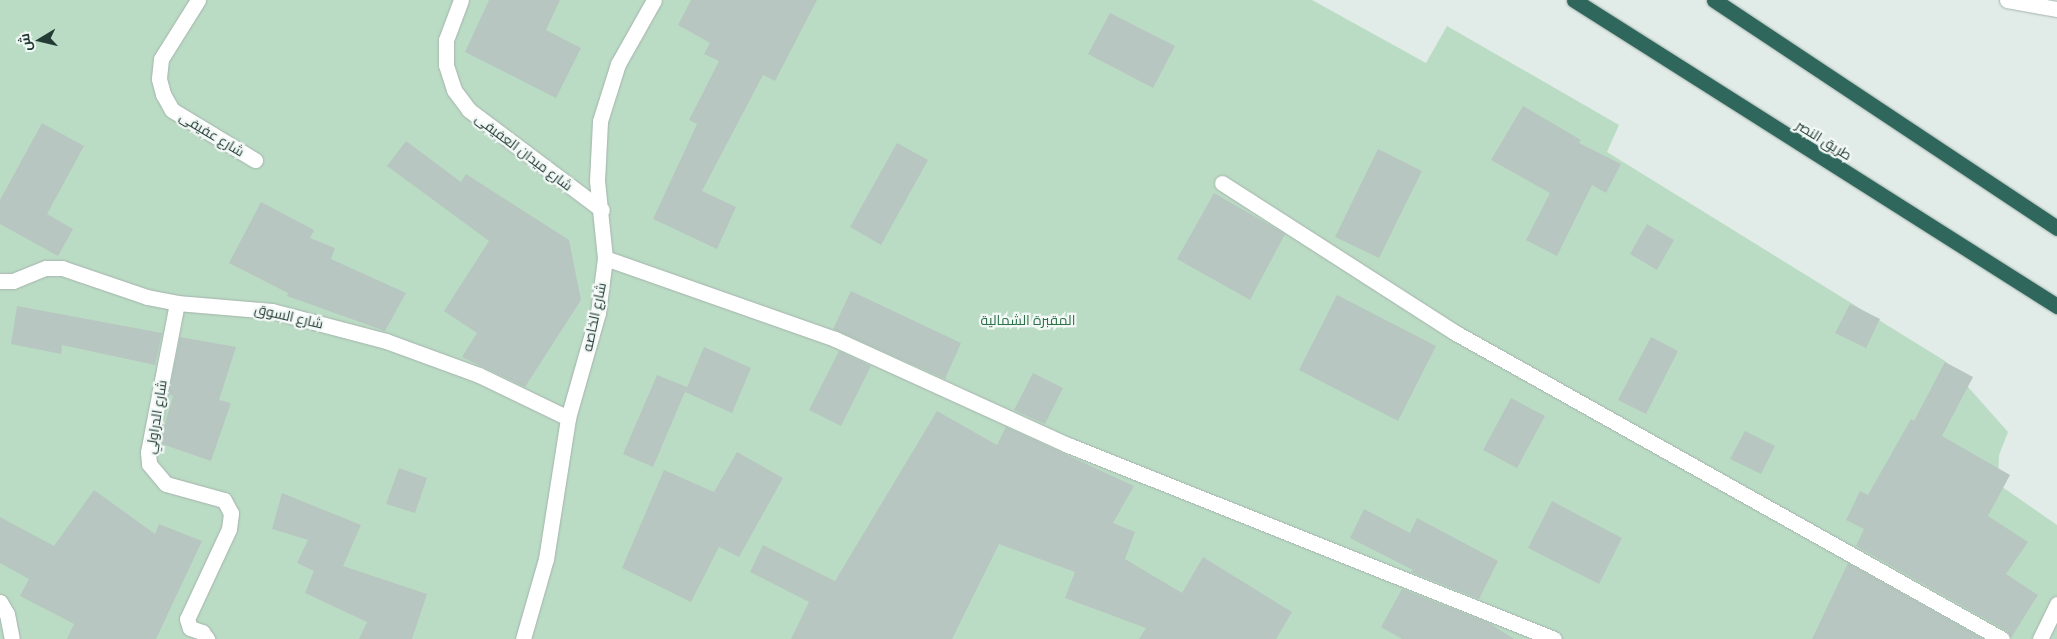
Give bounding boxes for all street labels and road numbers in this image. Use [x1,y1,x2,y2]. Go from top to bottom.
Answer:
street label: شارع عفيفى [176,108,248,160]
street label: شارع ميدان العفيفى [472,110,576,194]
street label: طريق النصر [1793,116,1855,164]
street label: شارع الخاصه [579,281,609,353]
street label: شارع السوق [253,300,325,332]
street label: شارع الدراولي [142,379,170,455]

